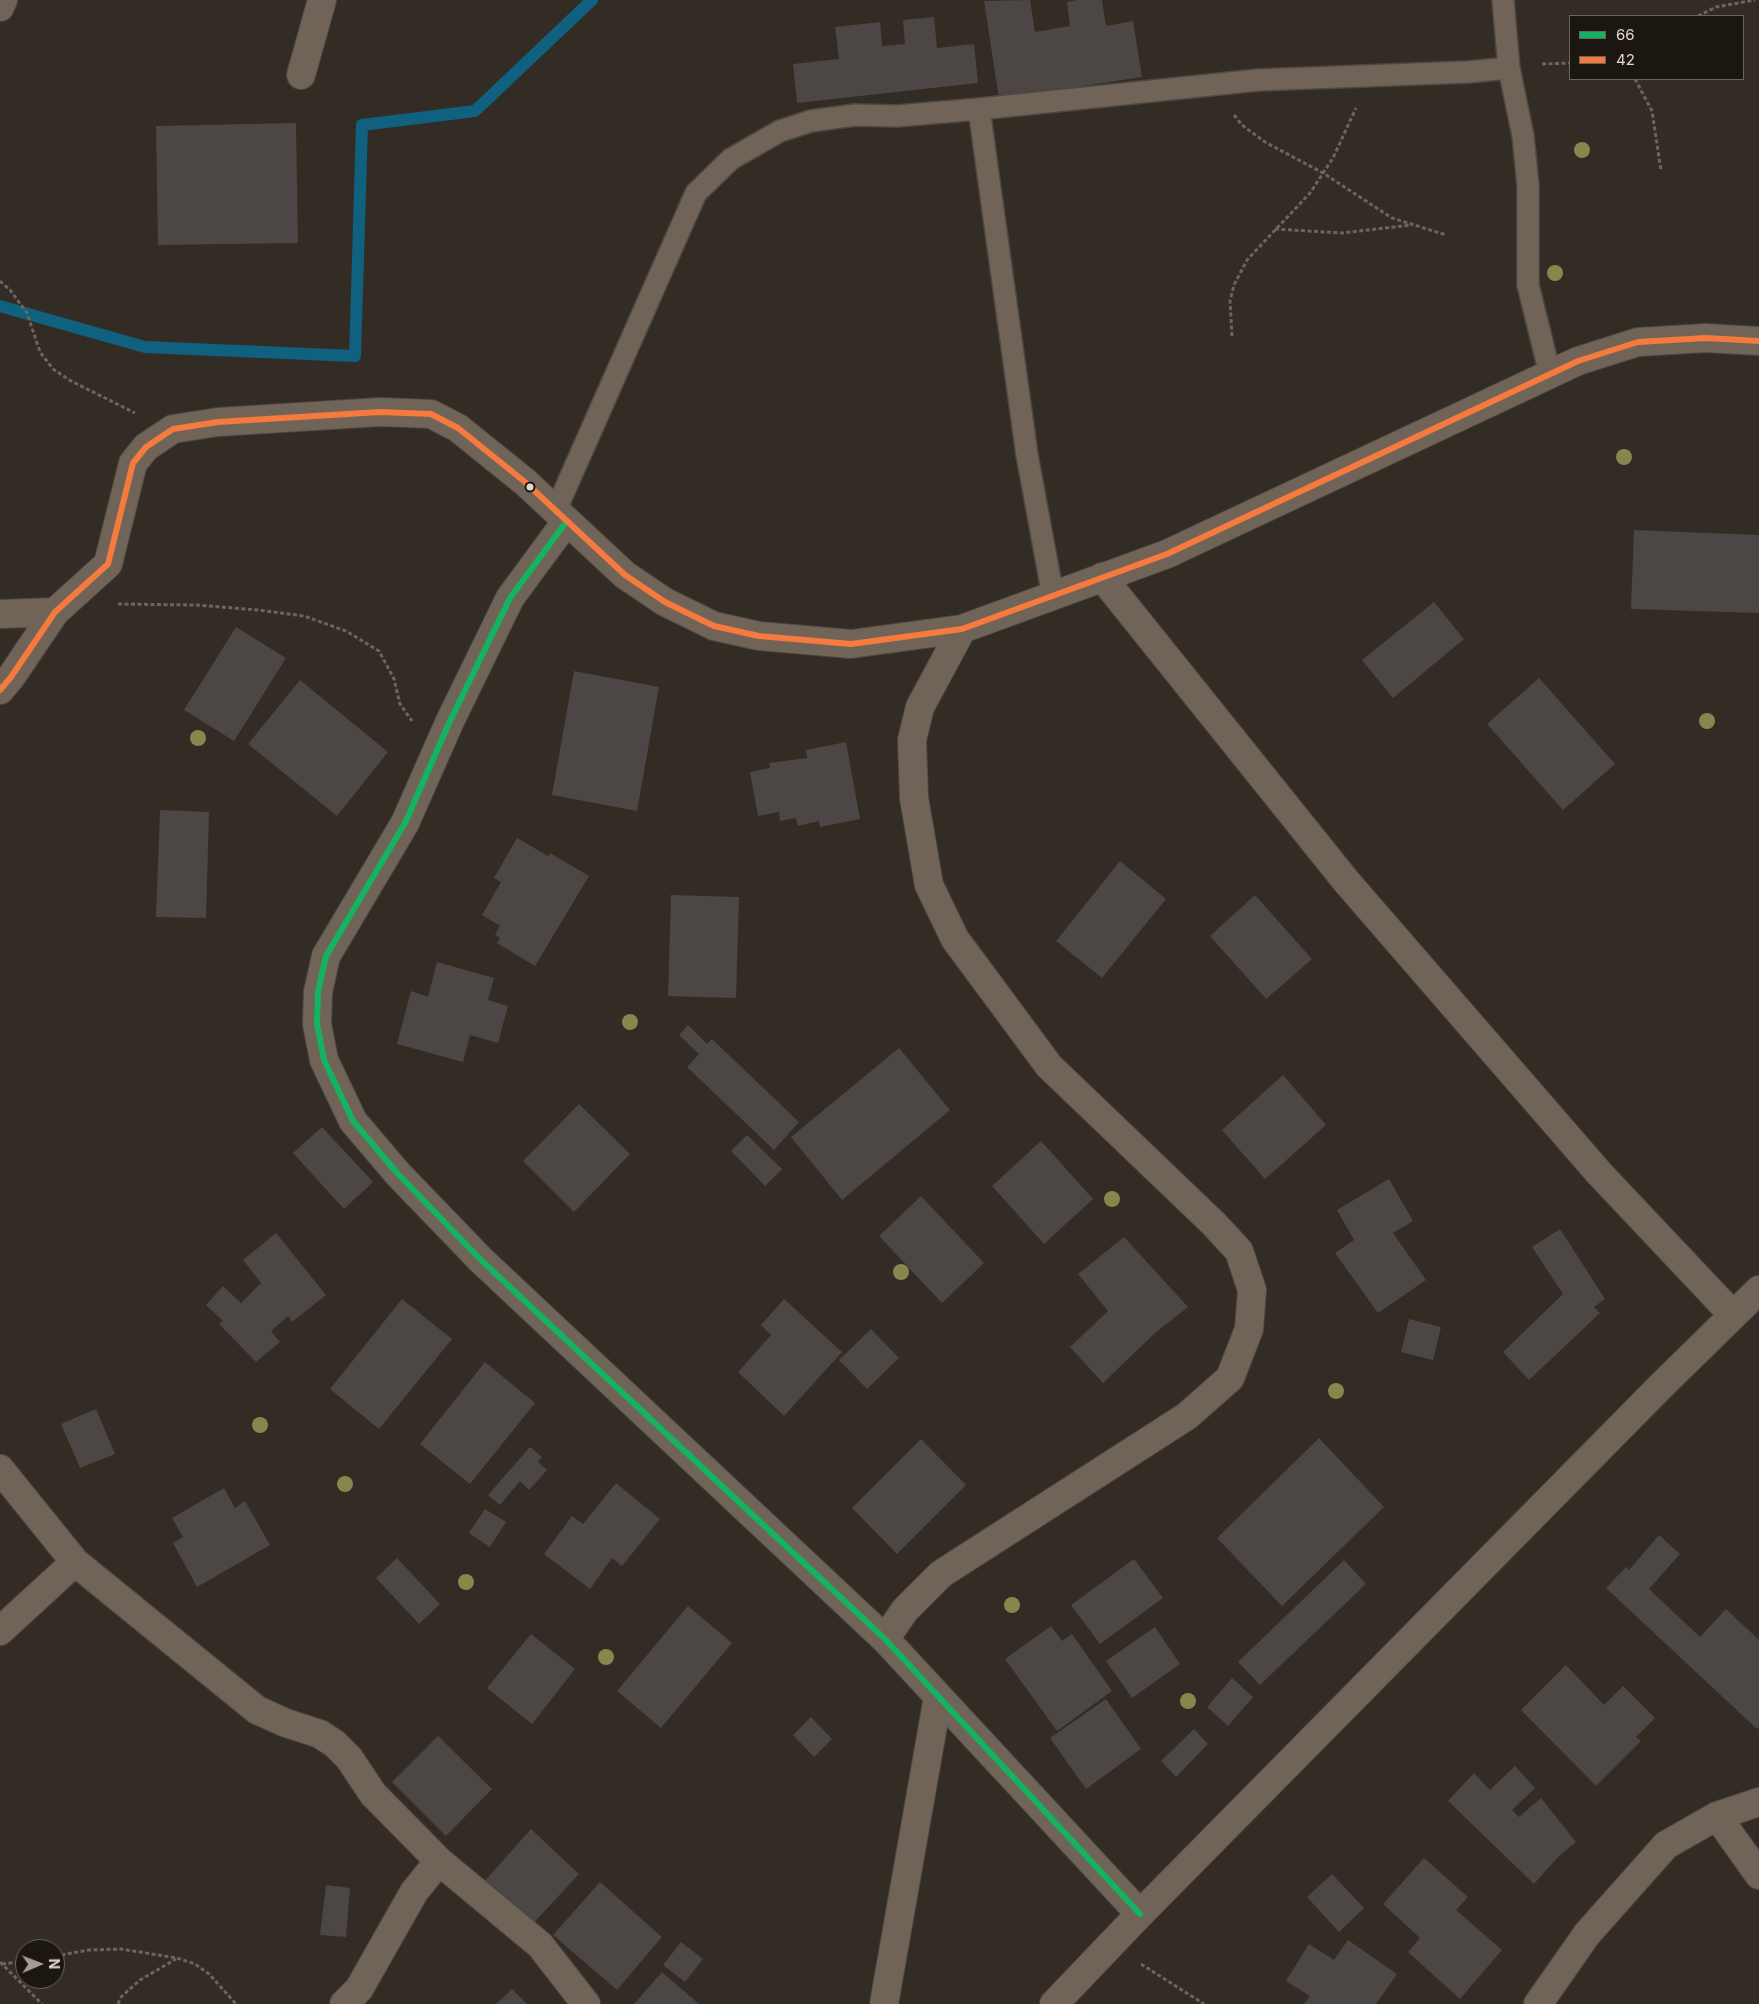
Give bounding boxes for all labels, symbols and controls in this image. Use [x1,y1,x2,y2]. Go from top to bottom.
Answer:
legend [1569,15,1744,80]
text: 66 [1616,25,1635,44]
text: 42 [1616,50,1635,69]
unlabelled marker [525,482,535,492]
north arrow [15,1939,65,1989]
text: N [46,1958,63,1969]

